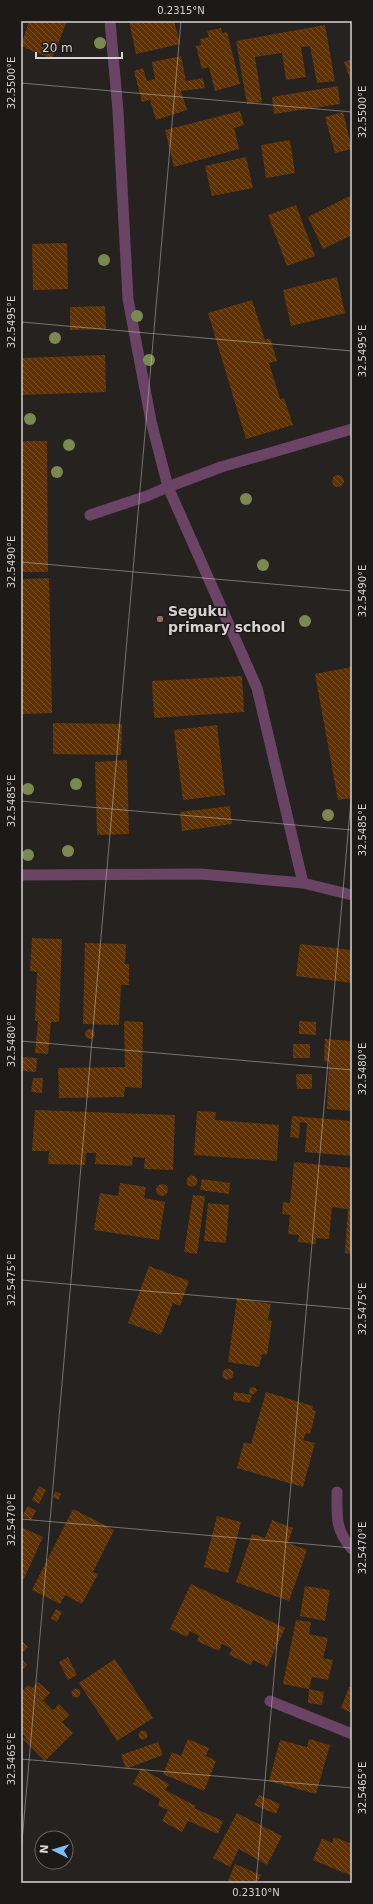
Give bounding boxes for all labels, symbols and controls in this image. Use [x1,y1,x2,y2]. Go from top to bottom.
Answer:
text: 0.2315°N [157,5,205,16]
scale bar [36,34,122,60]
text: 20 m [42,41,73,55]
text: 32.5500°E [6,57,17,109]
text: 32.5500°E [357,86,368,138]
text: 32.5495°E [6,296,17,348]
text: 32.5495°E [357,325,368,377]
text: 32.5490°E [6,536,17,588]
text: 32.5490°E [357,565,368,617]
place label: Seguku primary school [168,603,285,635]
marker: Seguku primary school [155,614,165,624]
text: 32.5485°E [6,775,17,827]
text: 32.5485°E [357,804,368,856]
text: 32.5480°E [6,1015,17,1067]
text: 32.5480°E [357,1043,368,1095]
text: 32.5475°E [6,1254,17,1306]
text: 32.5475°E [357,1283,368,1335]
text: 32.5470°E [6,1494,17,1546]
text: 32.5470°E [357,1522,368,1574]
text: 32.5465°E [6,1733,17,1785]
text: 32.5465°E [357,1762,368,1814]
north arrow [34,1830,74,1870]
text: N [38,1844,51,1854]
text: 0.2310°N [232,1887,280,1898]

